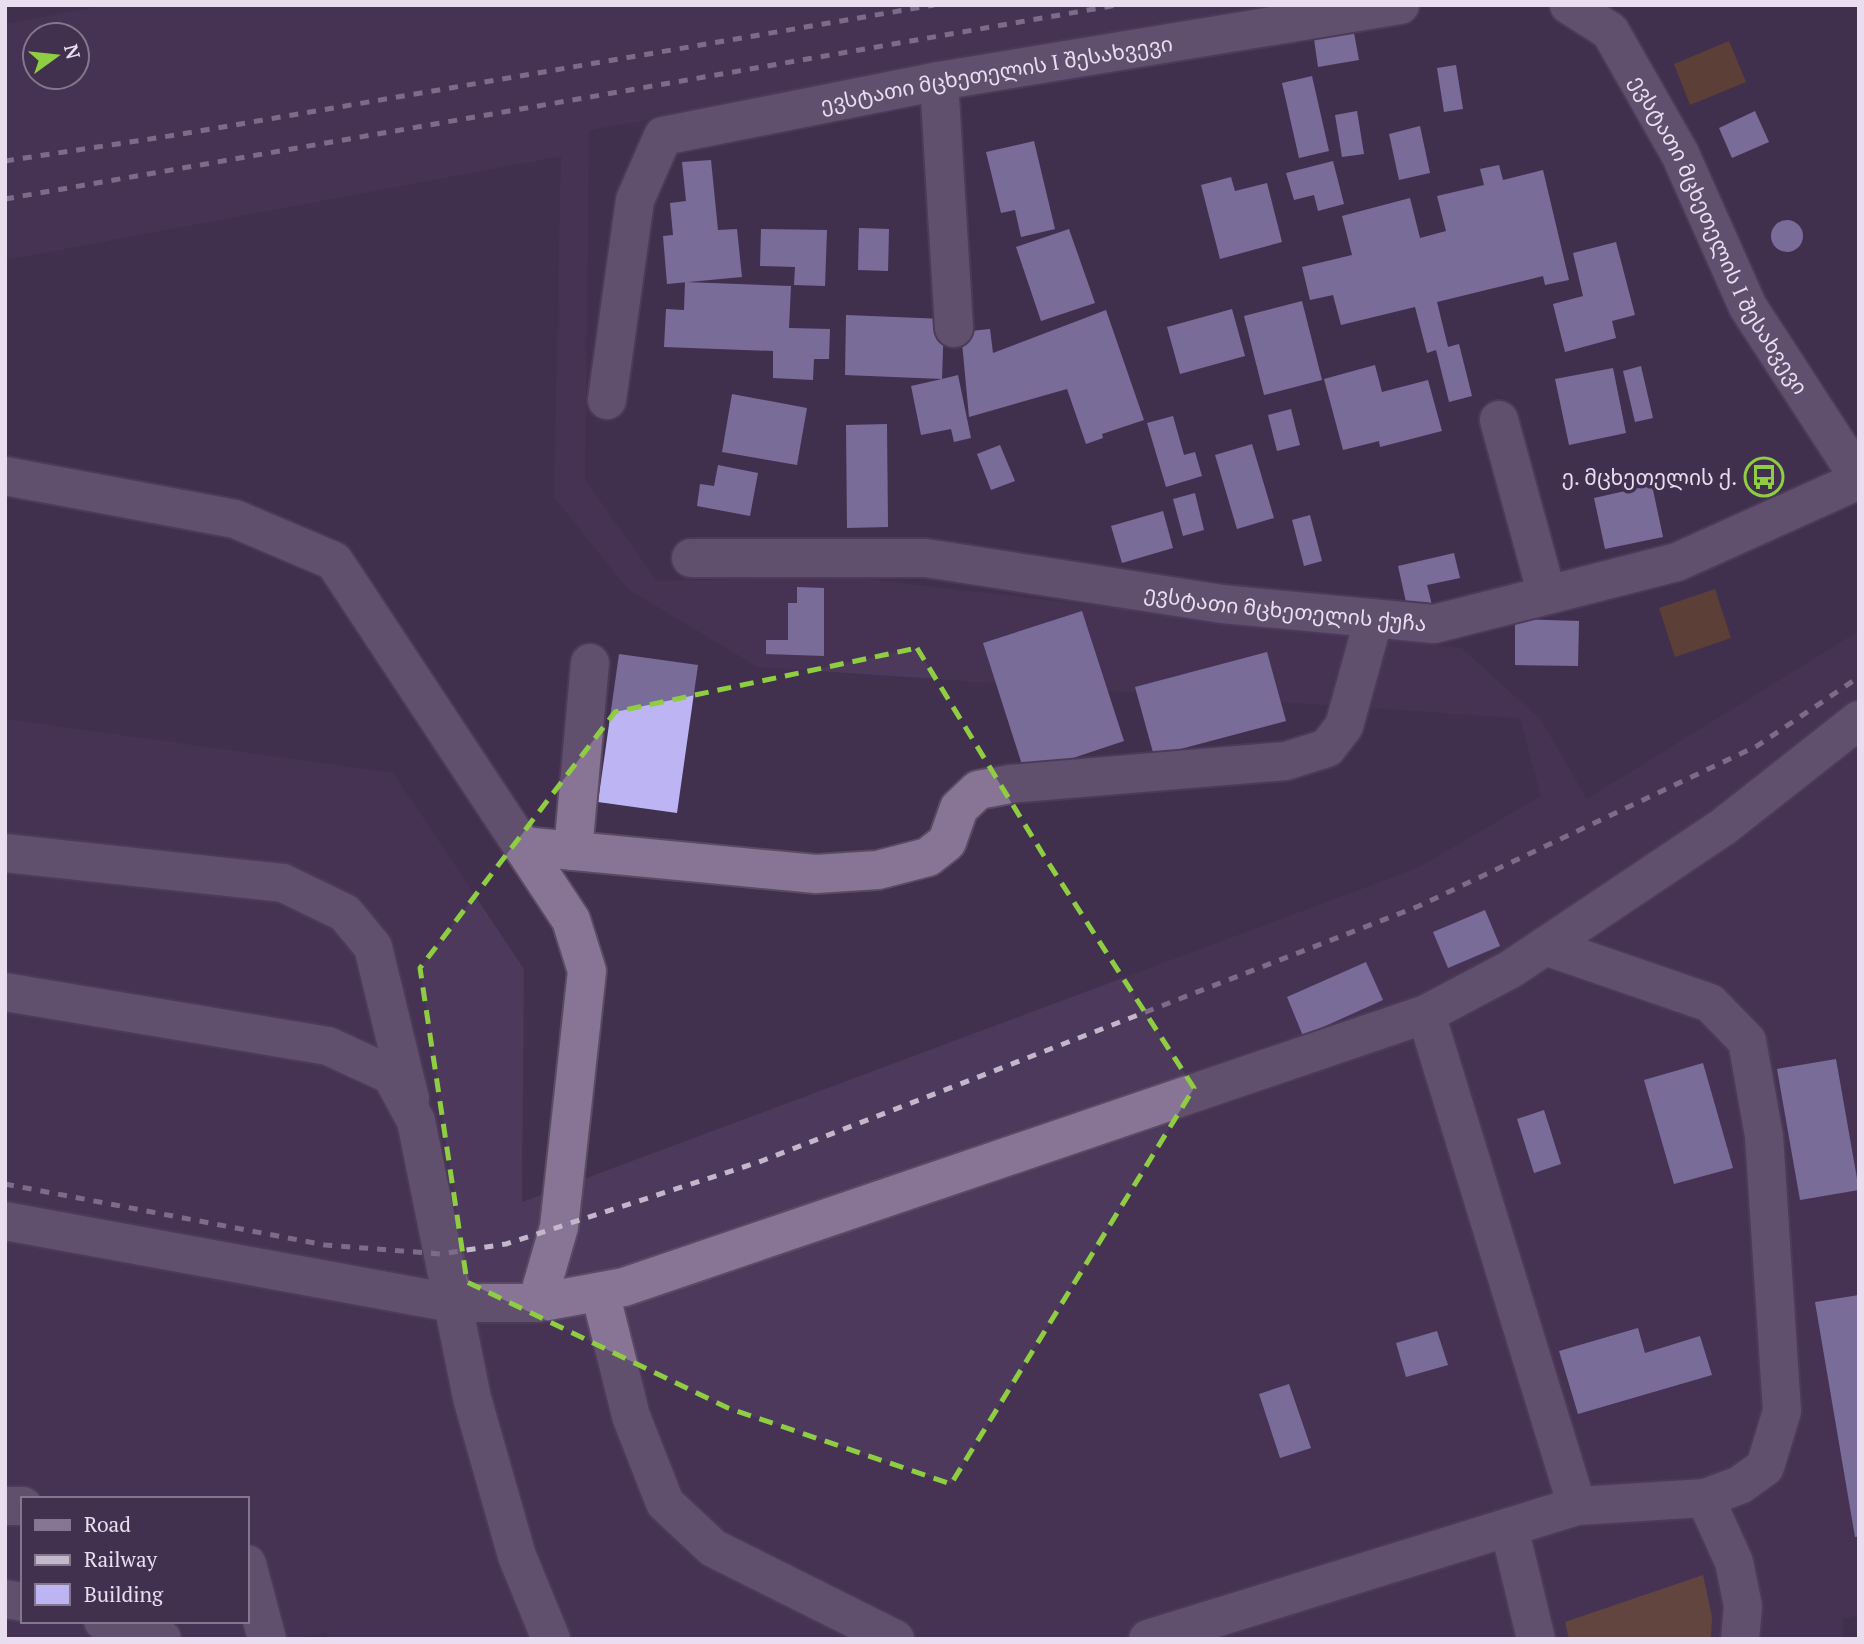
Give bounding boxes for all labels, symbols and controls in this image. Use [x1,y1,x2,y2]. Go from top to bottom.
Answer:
north arrow [21,21,91,91]
street label: ევსტათი მცხეთელის I შესახვევი [818,29,1175,118]
text: N [59,41,87,62]
street label: ევსტათი მცხეთელის I შესახვევი [1624,70,1815,399]
bus stop icon: ე. მცხეთელის ქ. [1743,456,1785,498]
place label: ე. მცხეთელის ქ. [1562,463,1737,491]
street label: ევსტათი მცხეთელის ქუჩა [1142,578,1428,637]
legend [21,1497,248,1623]
text: Road [84,1510,131,1538]
text: Railway [84,1545,158,1573]
text: Building [84,1580,164,1608]

